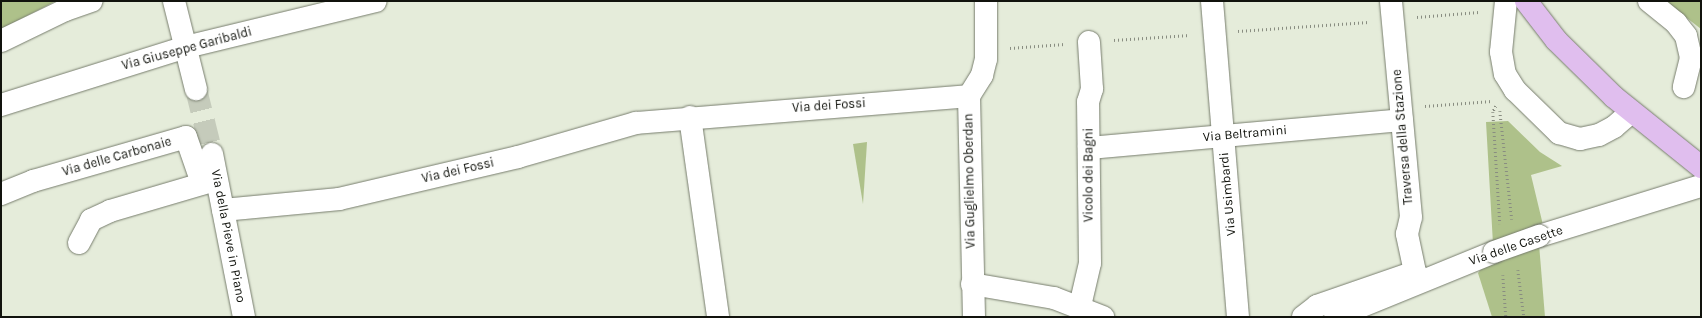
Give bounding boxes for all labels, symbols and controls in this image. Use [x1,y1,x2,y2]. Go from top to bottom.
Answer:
street label: Via Giuseppe Garibaldi [120,24,254,74]
street label: Traversa della Stazione [1389,69,1417,205]
street label: Via dei Fossi [792,96,866,116]
street label: Via Guglielmo Oberdan [961,113,979,249]
street label: Via Beltramini [1202,123,1288,145]
street label: Vicolo dei Bagni [1081,128,1097,222]
street label: Via delle Carbonaie [61,134,173,180]
street label: Via Usimbardi [1217,152,1239,236]
street label: Via dei Fossi [420,155,496,187]
street label: Via della Pieve in Piano [207,168,249,304]
street label: Via delle Casette [1467,223,1565,269]

